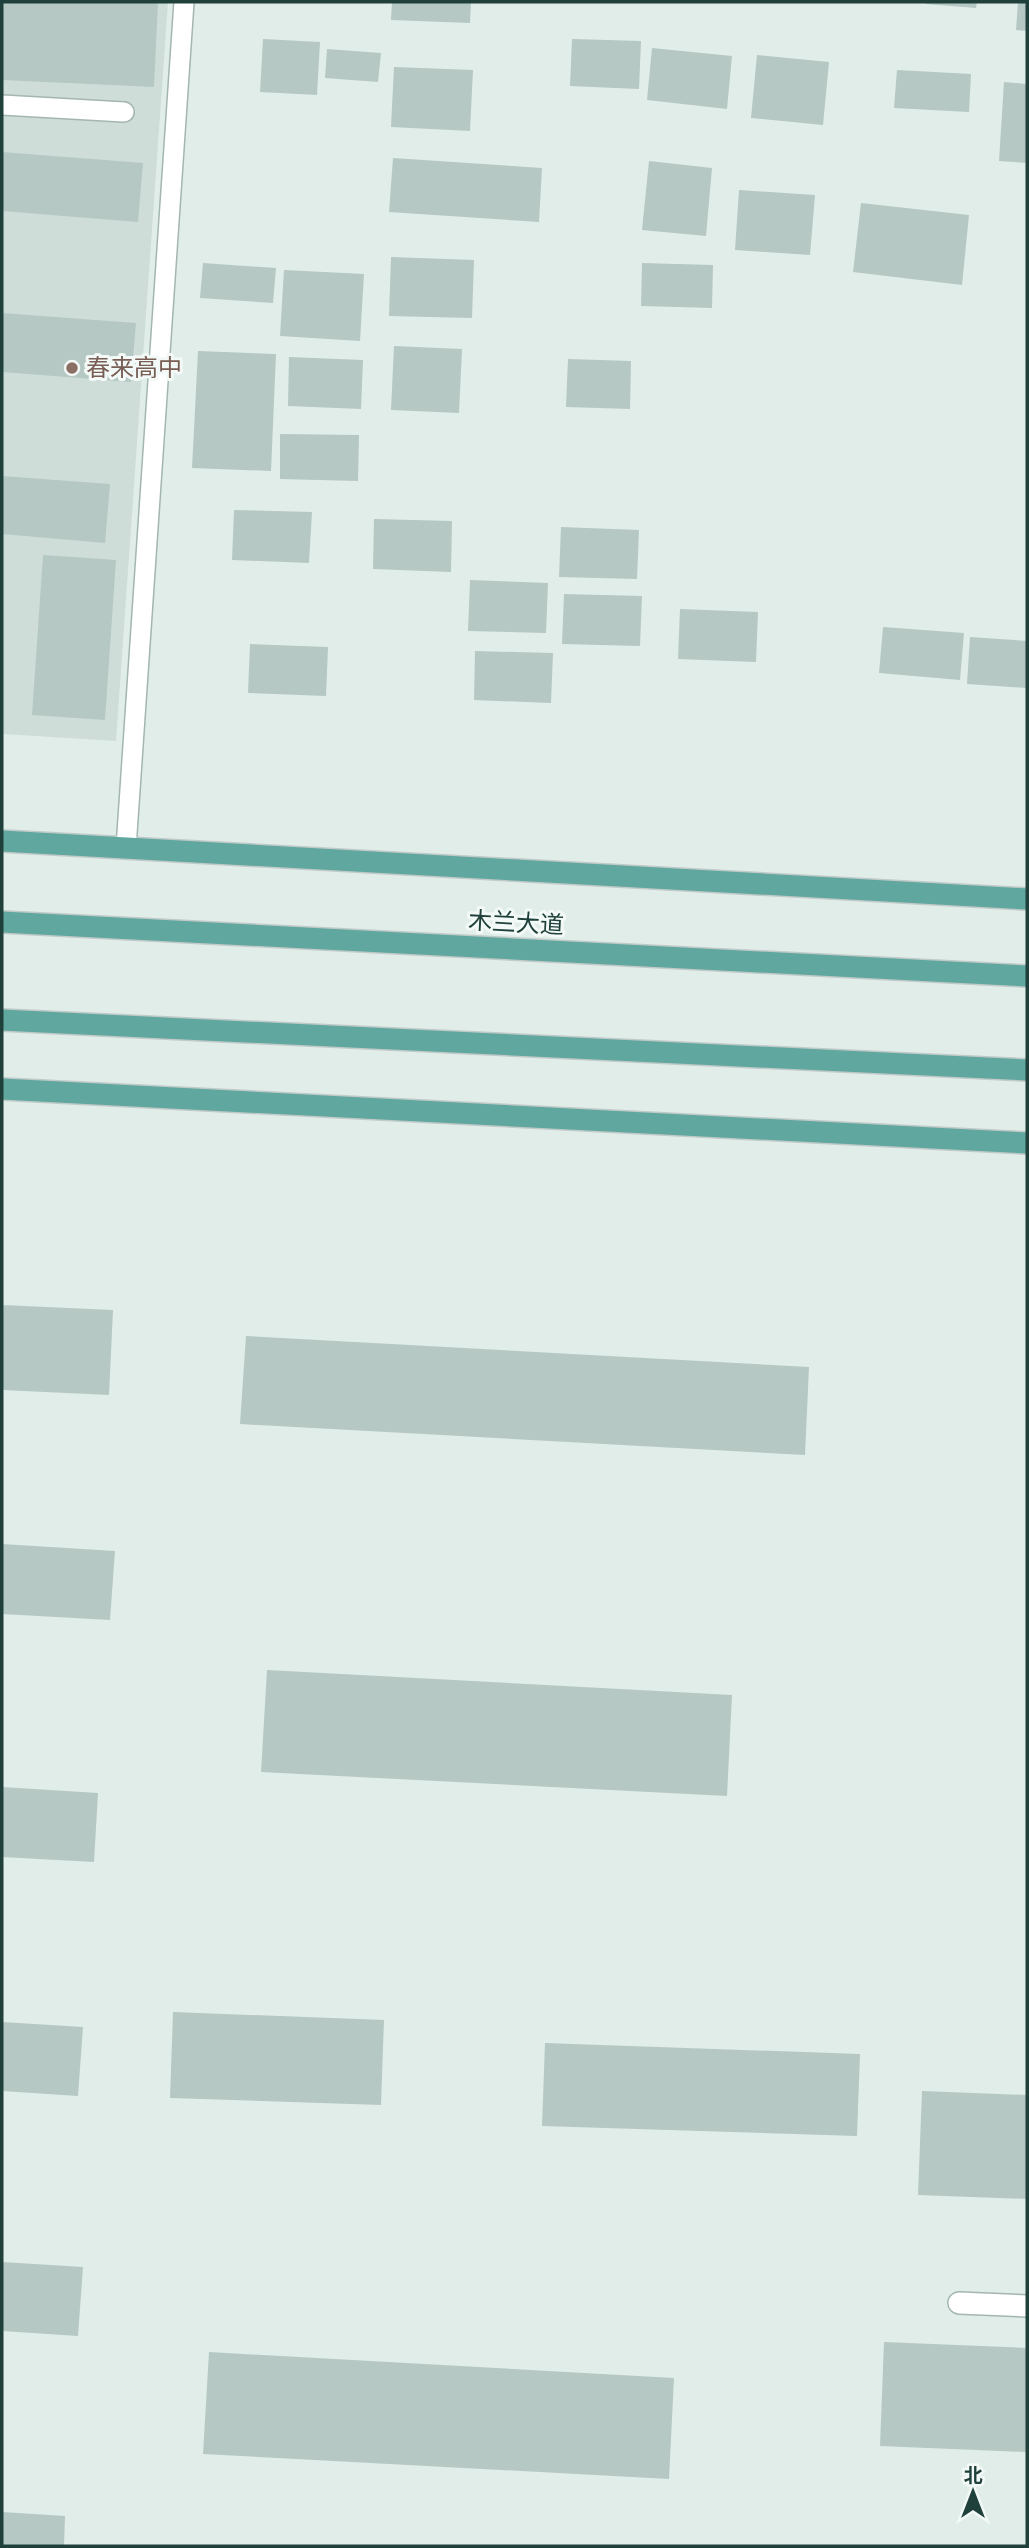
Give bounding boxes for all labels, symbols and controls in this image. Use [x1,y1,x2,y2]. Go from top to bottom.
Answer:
place label: 春来高中 [86,355,182,381]
marker: 春来高中 [64,360,80,376]
street label: 木兰大道 [467,908,565,938]
north arrow [938,2457,1008,2527]
text: 北 [963,2466,983,2486]

